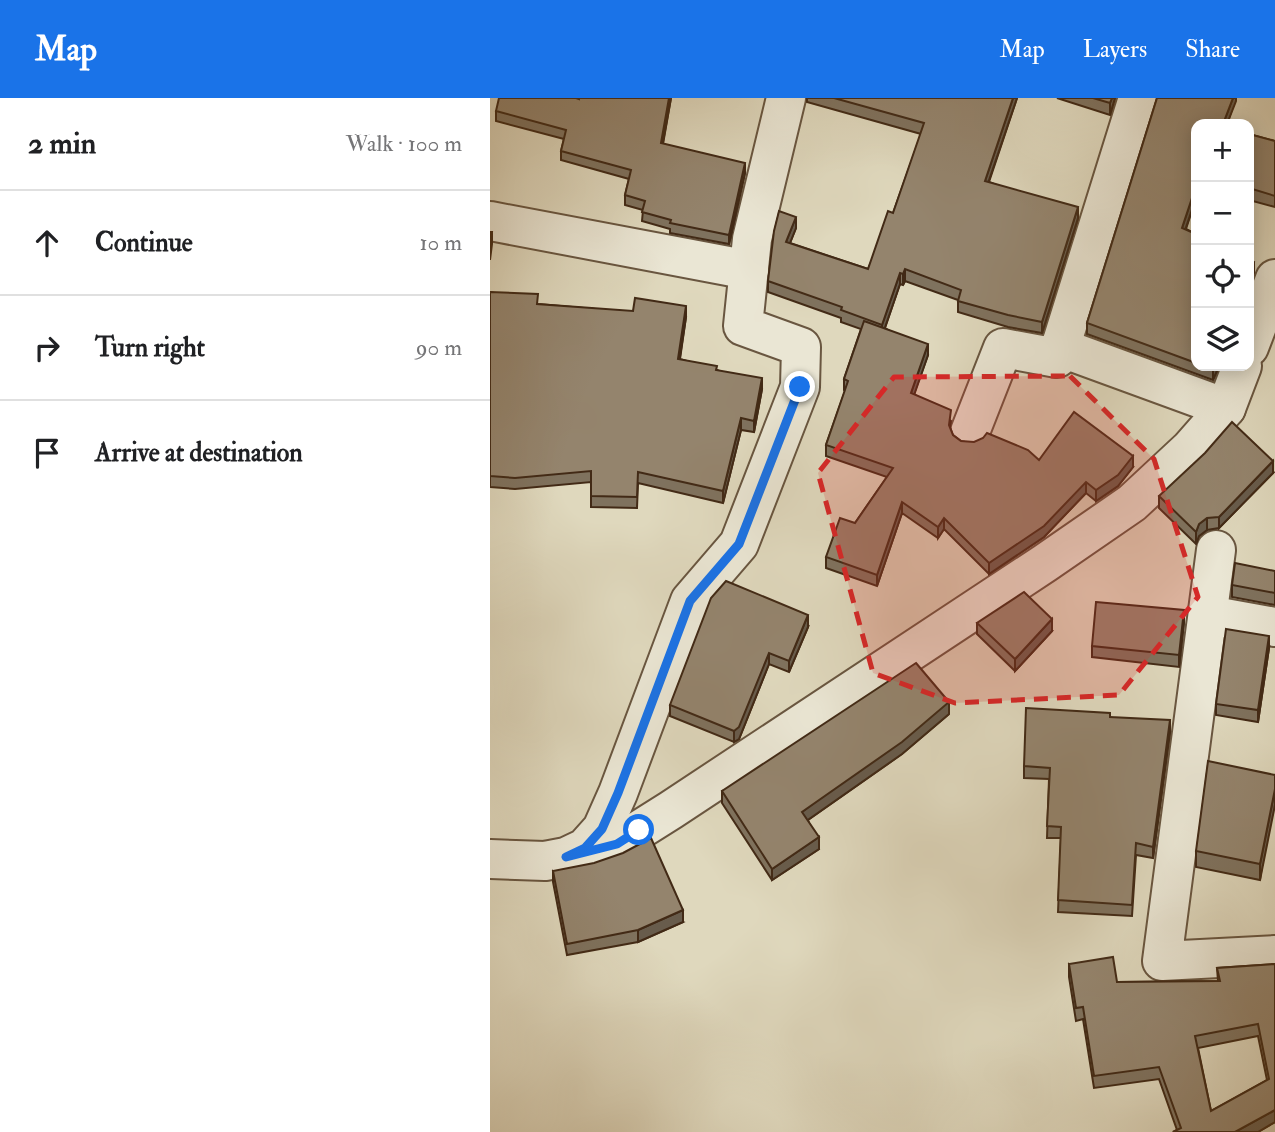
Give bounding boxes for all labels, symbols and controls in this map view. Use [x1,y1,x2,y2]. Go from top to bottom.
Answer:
text: Map [35,29,97,70]
text: Map [1000,34,1045,65]
text: Layers [1083,34,1147,65]
text: Share [1185,34,1240,65]
map controls [1191,119,1254,371]
button: + [1191,119,1254,182]
text: 2 min [28,125,96,162]
text: Walk · 100 m [346,129,462,158]
button: − [1191,182,1254,245]
icon: ahead [28,224,66,262]
text: Continue [95,227,193,259]
text: 10 m [419,228,462,257]
button: locate [1191,245,1254,308]
button: layers [1191,308,1254,371]
icon: right [28,329,66,367]
text: Turn right [95,332,205,364]
text: 90 m [416,333,462,362]
route end [784,371,815,402]
icon: arrive [28,434,66,472]
text: Arrive at destination [95,437,303,469]
route start [623,814,654,845]

